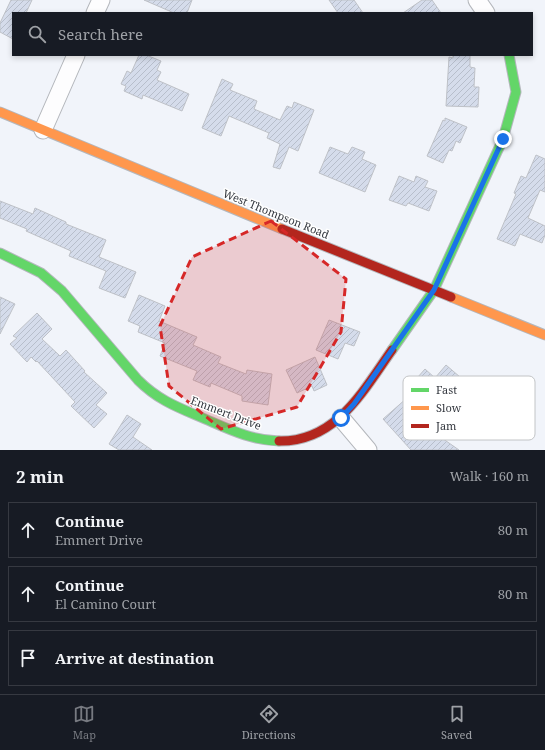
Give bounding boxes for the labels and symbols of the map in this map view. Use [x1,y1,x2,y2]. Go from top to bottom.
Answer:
route end [494,130,512,148]
street label: West Thompson Road [221,185,332,242]
legend [403,376,535,440]
text: Fast [436,382,457,397]
street label: Emmert Drive [189,392,264,433]
text: Slow [436,400,462,415]
route start [332,409,350,427]
text: Jam [435,418,457,433]

